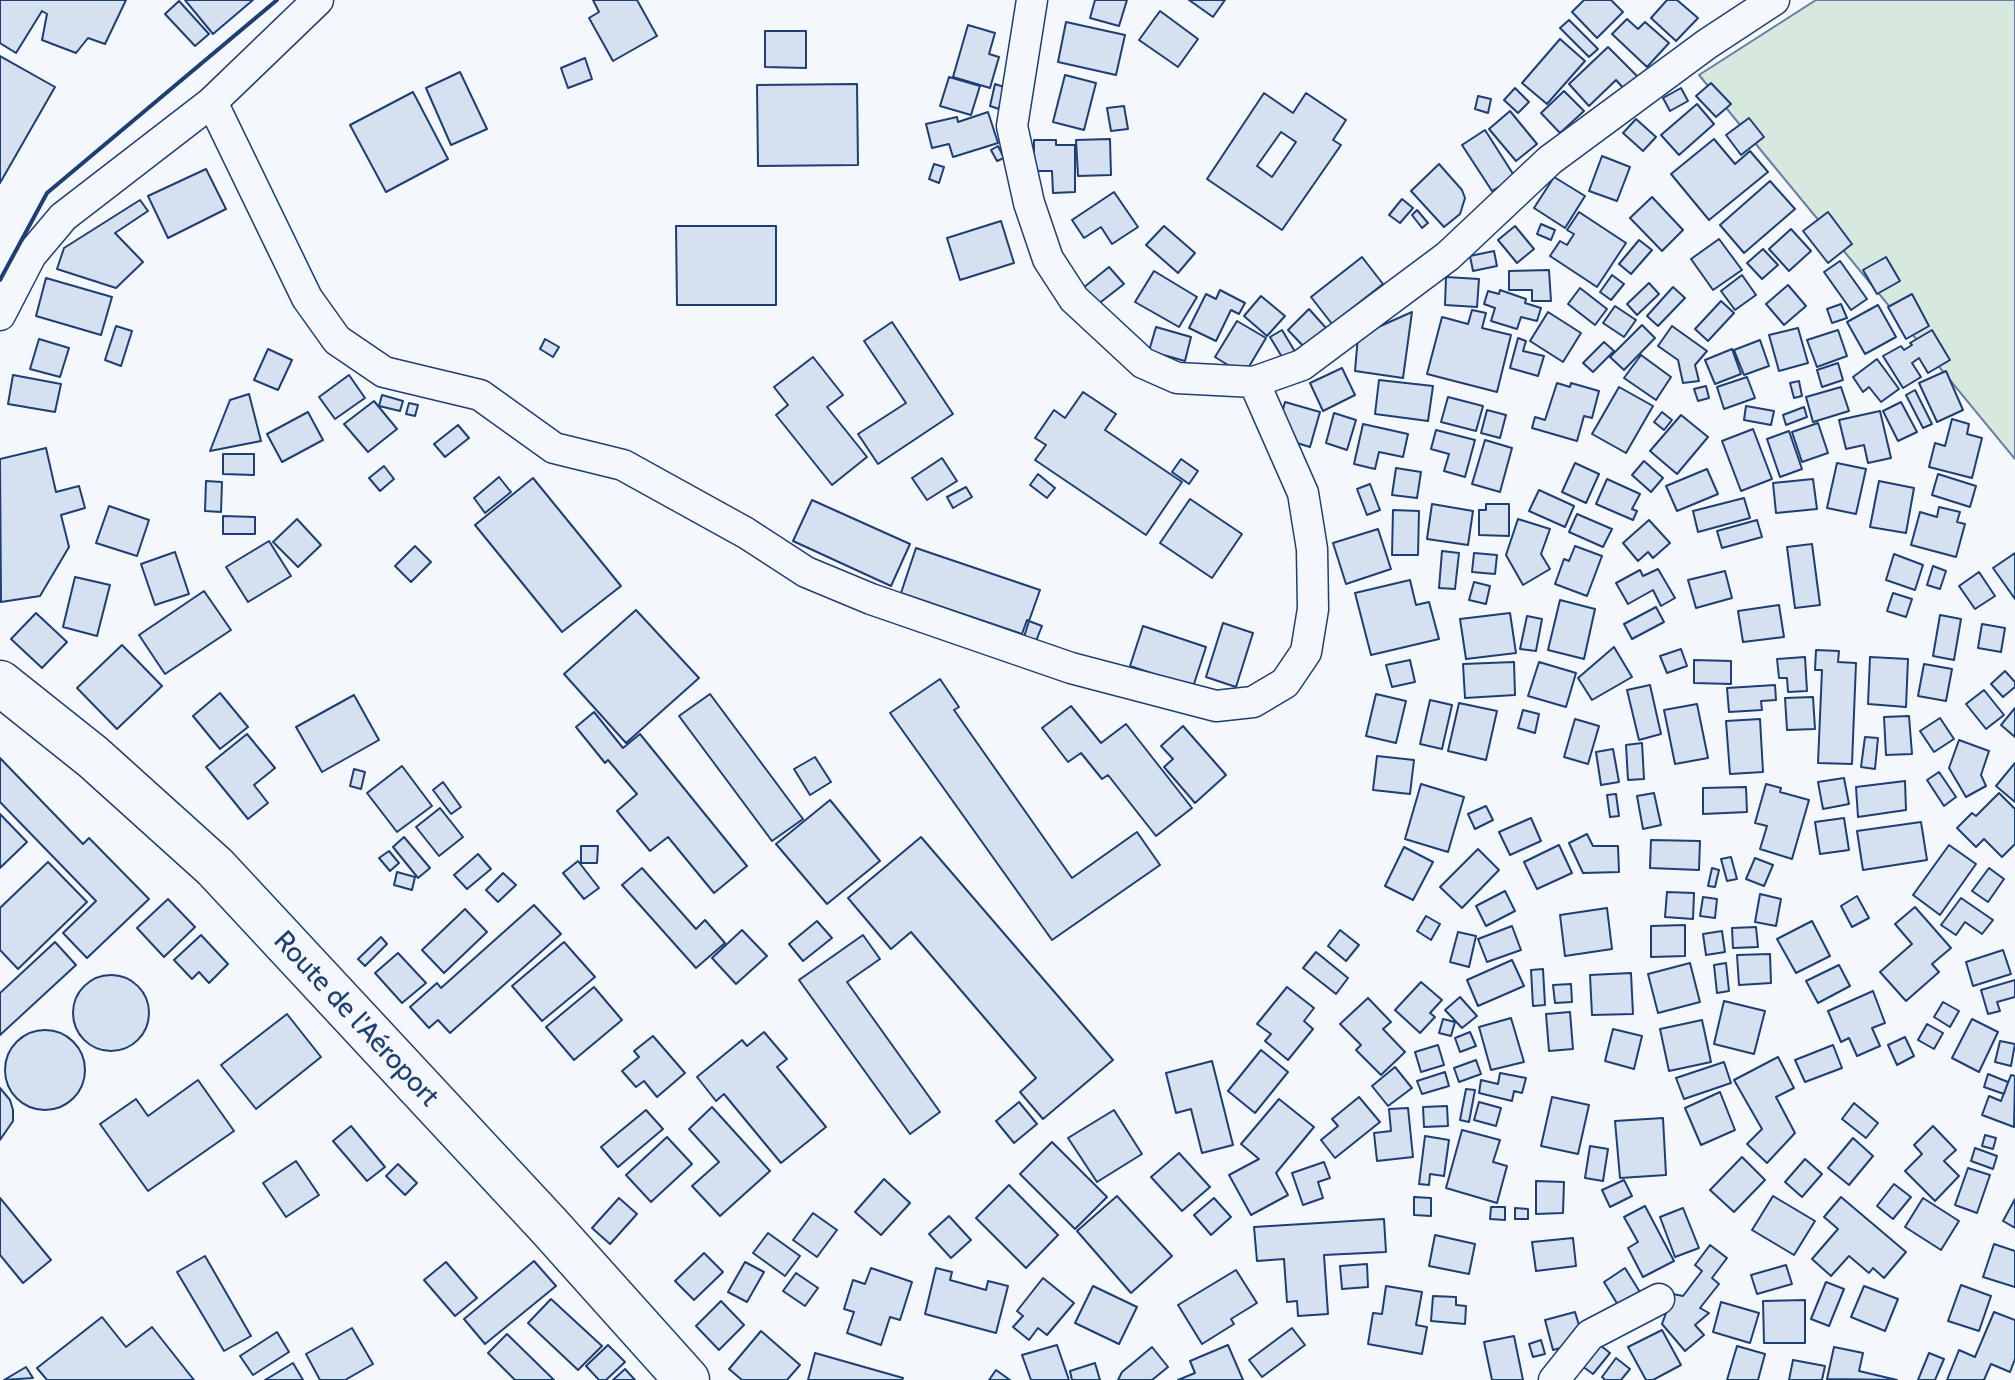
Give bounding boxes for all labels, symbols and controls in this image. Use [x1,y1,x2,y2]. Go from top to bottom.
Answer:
street label: Route de l'Aéroport [266,925,446,1113]

